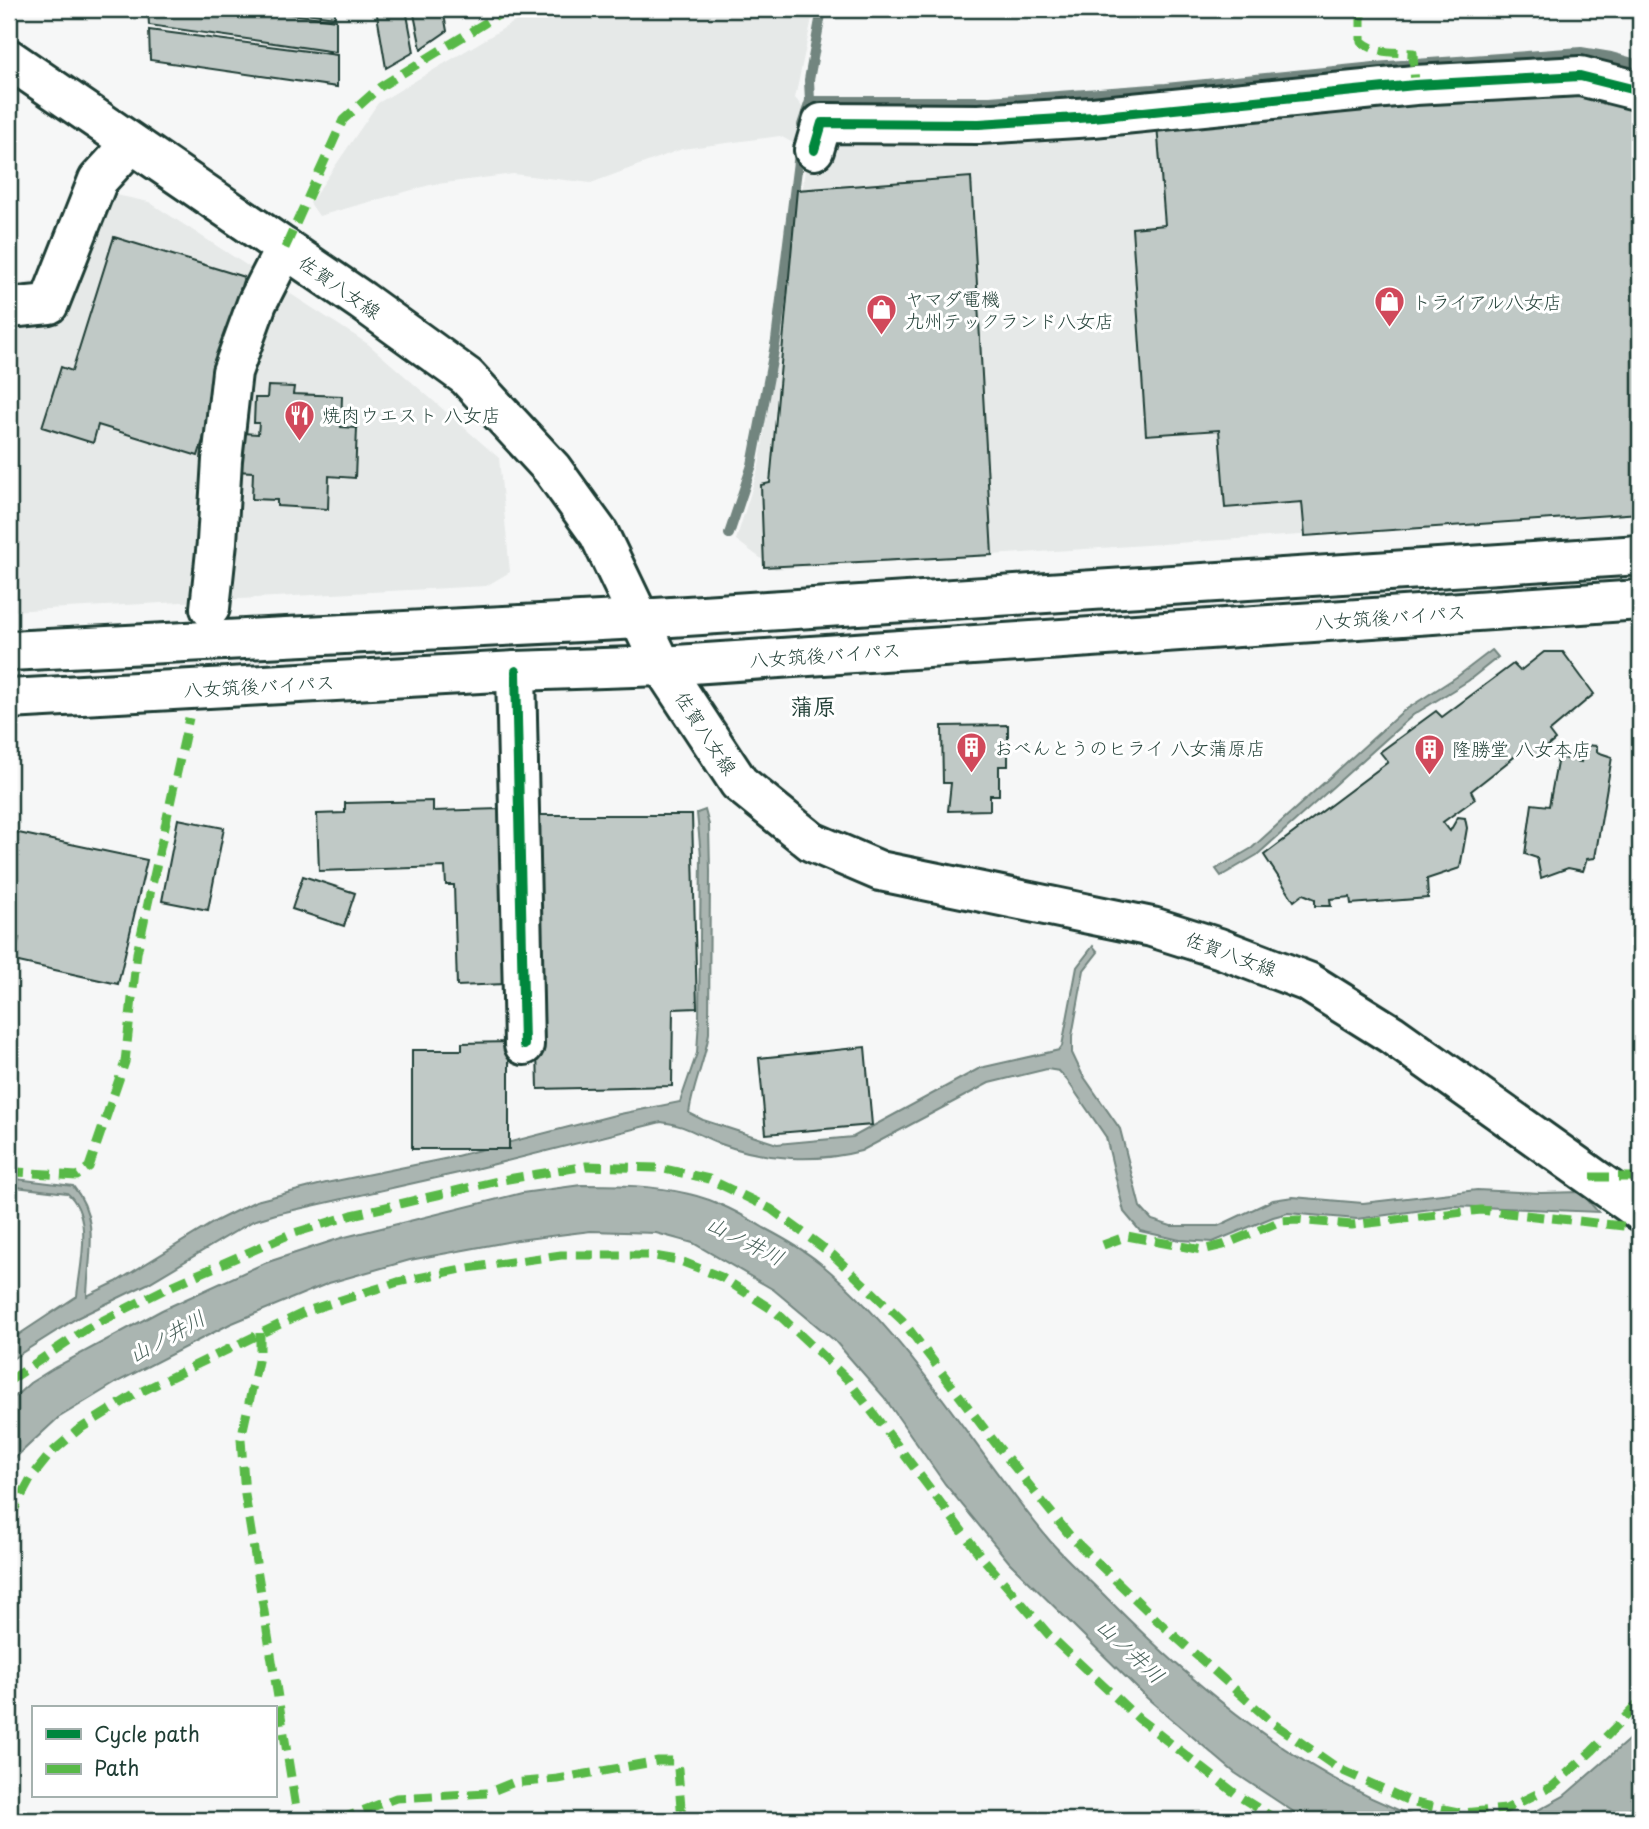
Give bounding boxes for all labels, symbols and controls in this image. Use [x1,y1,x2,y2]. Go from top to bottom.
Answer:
street label: 佐賀八女線 [294,247,388,325]
place label: ヤマダ電機 九州テックランド八女店 [905,284,1114,334]
shop icon: トライアル八女店 [1372,285,1406,329]
place label: トライアル八女店 [1412,287,1562,315]
shop icon: ヤマダ電機 九州テックランド八女店 [865,293,899,337]
restaurant icon: 焼肉ウエスト 八女店 [282,398,316,442]
place label: 焼肉ウエスト 八女店 [322,400,501,428]
street label: 八女筑後バイパス [1313,597,1467,635]
street label: 八女筑後バイパス [748,635,902,673]
street label: 八女筑後バイパス [183,667,335,703]
street label: 佐賀八女線 [669,685,744,780]
district label: 蒲原 [790,688,836,723]
building icon: おべんとうのヒライ 八女蒲原店 [954,731,988,775]
building icon: 隆勝堂 八女本店 [1412,732,1446,776]
place label: おべんとうのヒライ 八女蒲原店 [994,733,1265,761]
place label: 隆勝堂 八女本店 [1452,734,1591,762]
street label: 佐賀八女線 [1182,924,1281,982]
water label: 山ノ井川 [701,1206,791,1273]
water label: 山ノ井川 [122,1301,211,1370]
water label: 山ノ井川 [1090,1609,1173,1690]
legend [32,1706,276,1798]
text: Cycle path [94,1717,200,1749]
text: Path [94,1751,139,1783]

